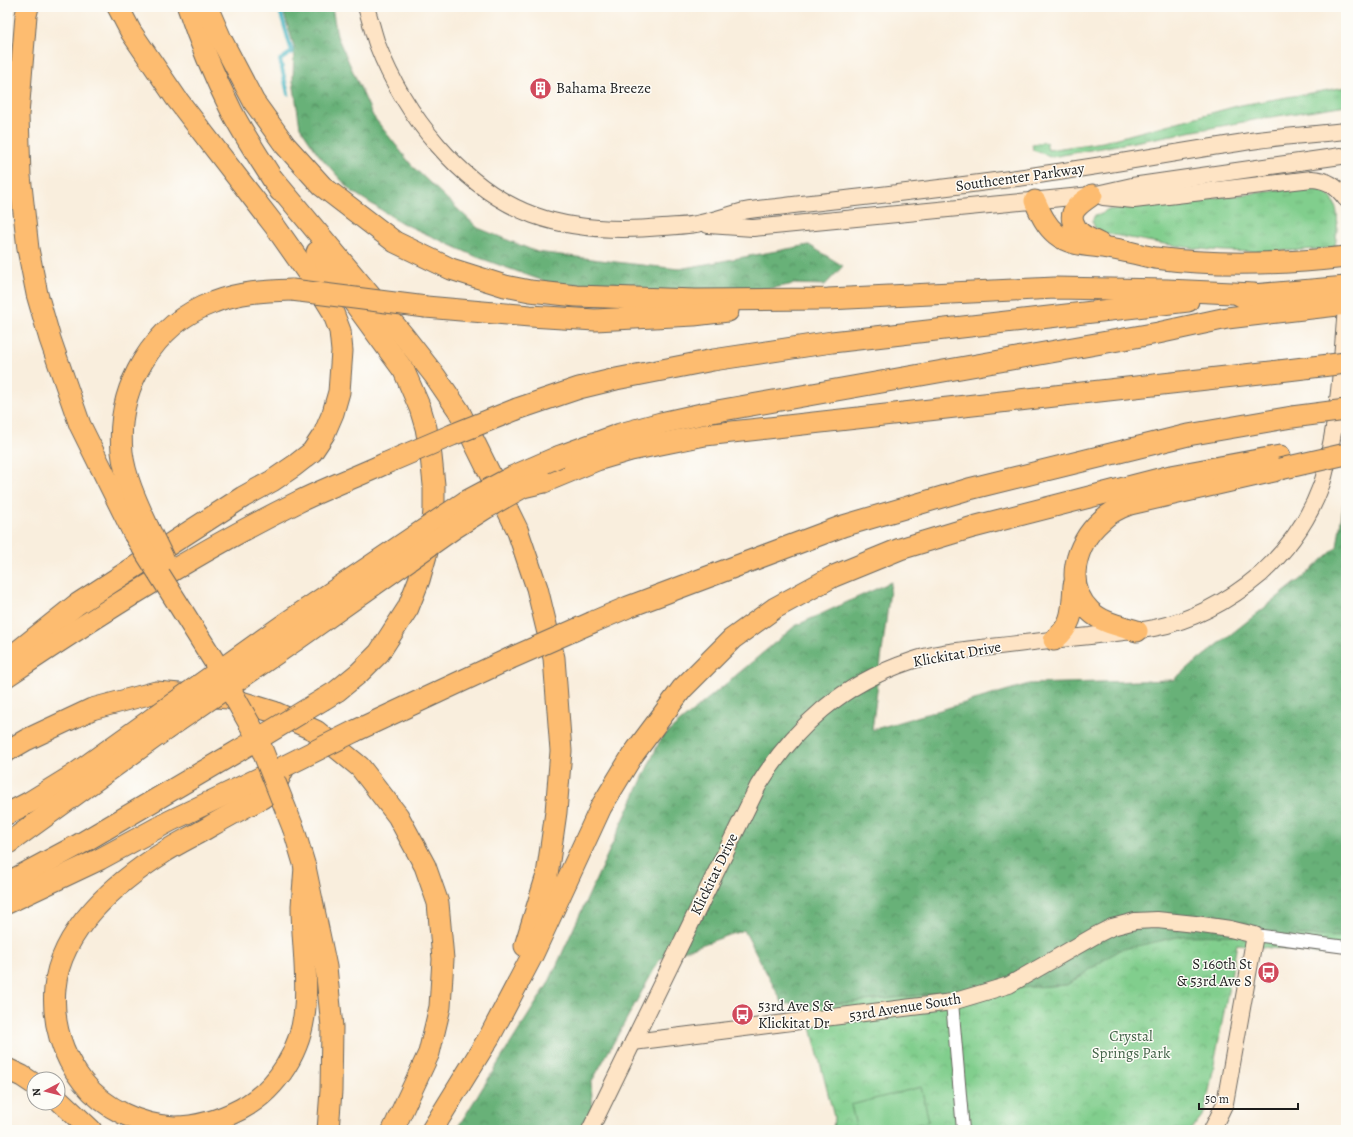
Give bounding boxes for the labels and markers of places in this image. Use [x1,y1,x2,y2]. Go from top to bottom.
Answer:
building icon: Bahama Breeze [527,75,553,101]
place label: Bahama Breeze [556,78,651,98]
place label: S 160th St & 53rd Ave S [1177,954,1252,991]
bus stop icon: S 160th St & 53rd Ave S [1255,960,1281,986]
place label: 53rd Ave S & Klickitat Dr [758,996,834,1033]
bus stop icon: 53rd Ave S & Klickitat Dr [729,1002,755,1028]

